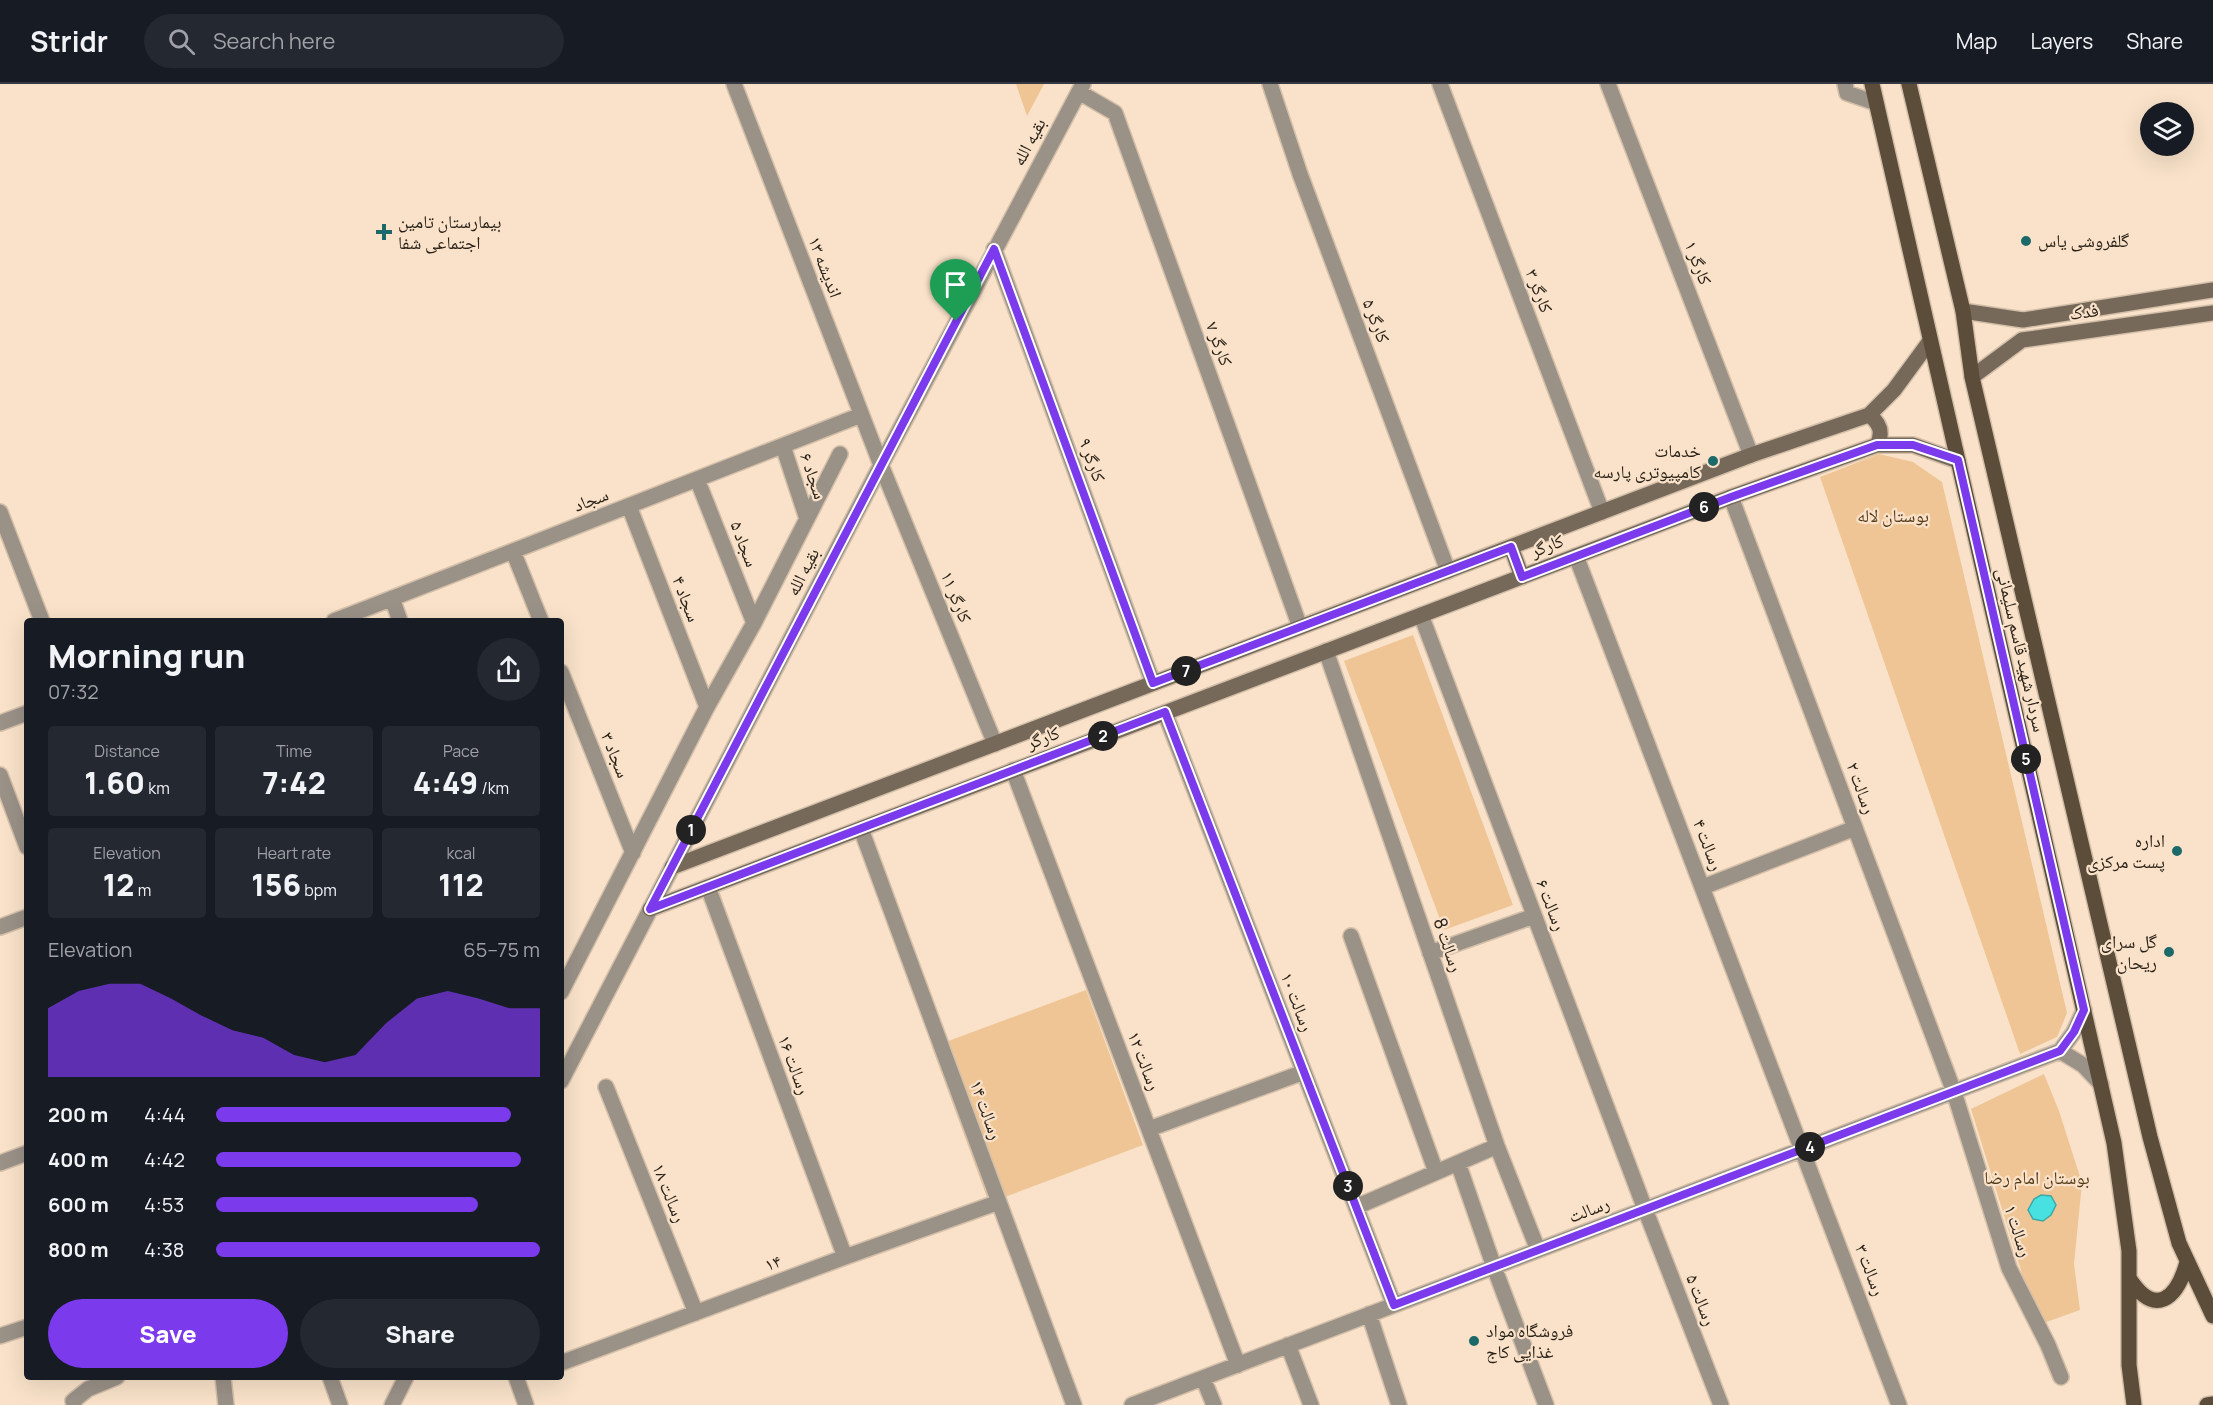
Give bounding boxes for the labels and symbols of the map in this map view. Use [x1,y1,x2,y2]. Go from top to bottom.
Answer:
street label: بقیه الله [1006,113,1051,170]
place label: بیمارستان تامین اجتماعی شفا [398,209,501,254]
marker: بیمارستان تامین اجتماعی شفا [375,223,393,241]
place label: گلفروشی یاس [2038,228,2130,252]
street label: اندیشه ۱۳ [803,233,849,301]
marker: گلفروشی یاس [2019,234,2033,248]
street label: کارگر ۱ [1680,237,1718,289]
pin [930,259,981,321]
street label: کارگر ۳ [1521,265,1559,317]
street label: کارگر ۵ [1358,295,1396,347]
street label: فدک [2068,297,2100,325]
street label: کارگر ۷ [1201,318,1239,370]
street label: کارگر ۹ [1074,434,1112,486]
place label: خدمات کامپیوتری پارسه [1594,438,1702,483]
street label: سجاد ۶ [795,449,833,502]
marker: خدمات کامپیوتری پارسه [1706,454,1720,468]
street label: سجاد [570,481,612,517]
pin: 6 [1689,492,1719,522]
park label: بوستان لاله [1857,503,1929,527]
street label: سجاد ۵ [725,517,765,570]
street label: کارگر [1526,528,1567,563]
street label: بقیه الله [780,543,824,600]
street label: سردار شهید قاسم سلیمانی [1990,565,2053,734]
street label: کارگر ۱۱ [936,567,978,626]
street label: سجاد ۴ [667,572,707,625]
pin: 7 [1171,656,1201,686]
street label: کارگر [1022,720,1063,755]
pin: 2 [1088,721,1118,751]
street label: سجاد ۳ [596,728,636,781]
pin: 5 [2011,744,2041,774]
street label: رسالت ۲ [1842,758,1882,817]
pin: 1 [676,815,706,845]
street label: رسالت ۴ [1688,815,1730,874]
place label: اداره پست مرکزی [2087,828,2165,873]
marker: اداره پست مرکزی [2170,844,2184,858]
street label: رسالت ۶ [1531,875,1573,934]
street label: رسالت 8 [1428,914,1469,975]
place label: گل سرای ریحان [2101,929,2158,974]
marker: گل سرای ریحان [2162,945,2176,959]
street label: رسالت ۱۰ [1276,969,1320,1035]
street label: رسالت ۱۲ [1123,1028,1167,1094]
street label: رسالت ۱۶ [773,1032,817,1098]
street label: رسالت ۱۴ [965,1077,1009,1143]
pin: 4 [1795,1132,1825,1162]
street label: رسالت ۱۸ [647,1160,693,1226]
park label: بوستان امام رضا [1984,1165,2090,1190]
pin: 3 [1333,1171,1363,1201]
street label: رسالت [1565,1190,1613,1228]
street label: رسالت ۱ [1999,1202,2039,1260]
street label: رسالت ۳ [1850,1240,1892,1299]
street label: ۱۴ [761,1248,784,1276]
street label: رسالت ۵ [1681,1270,1723,1329]
place label: فروشگاه مواد غذایی کاج [1486,1318,1573,1364]
marker: فروشگاه مواد غذایی کاج [1467,1334,1481,1348]

